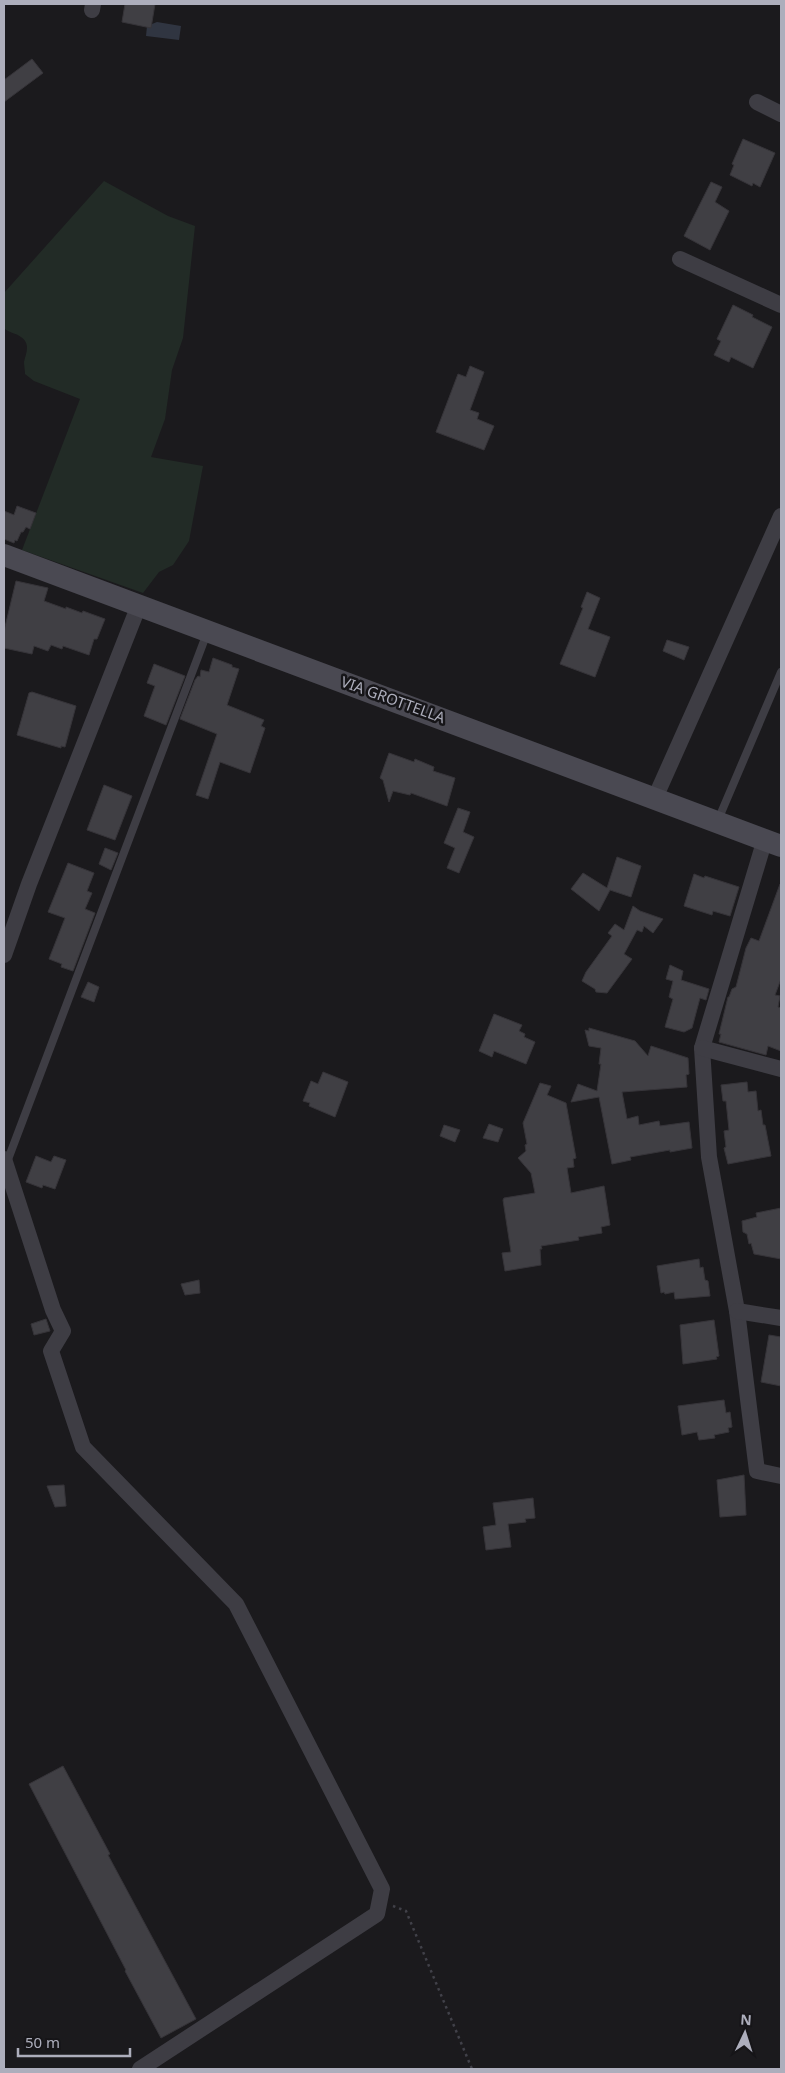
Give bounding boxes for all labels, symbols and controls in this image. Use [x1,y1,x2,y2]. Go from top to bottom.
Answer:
street label: VIA GROTTELLA [338,671,449,727]
north arrow [720,2008,770,2058]
text: N [740,2010,752,2029]
scale bar [18,2026,130,2058]
text: 50 m [25,2032,60,2052]

